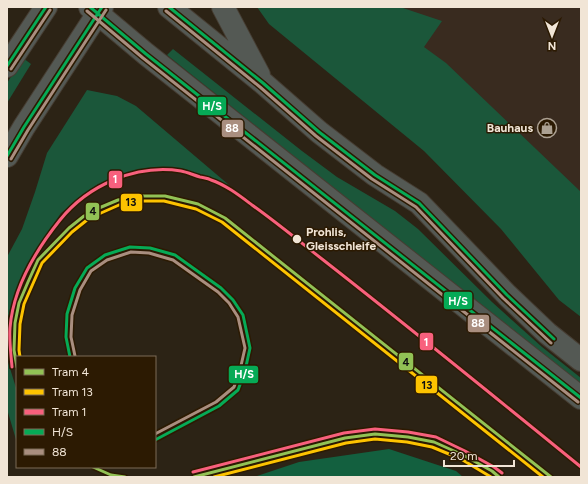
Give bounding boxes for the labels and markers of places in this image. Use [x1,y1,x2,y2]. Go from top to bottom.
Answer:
shop icon: Bauhaus [536,117,558,139]
place label: Bauhaus [487,121,533,135]
place label: Prohlis, Gleisschleife [306,225,377,253]
marker: Prohlis, Gleisschleife [291,233,303,245]

